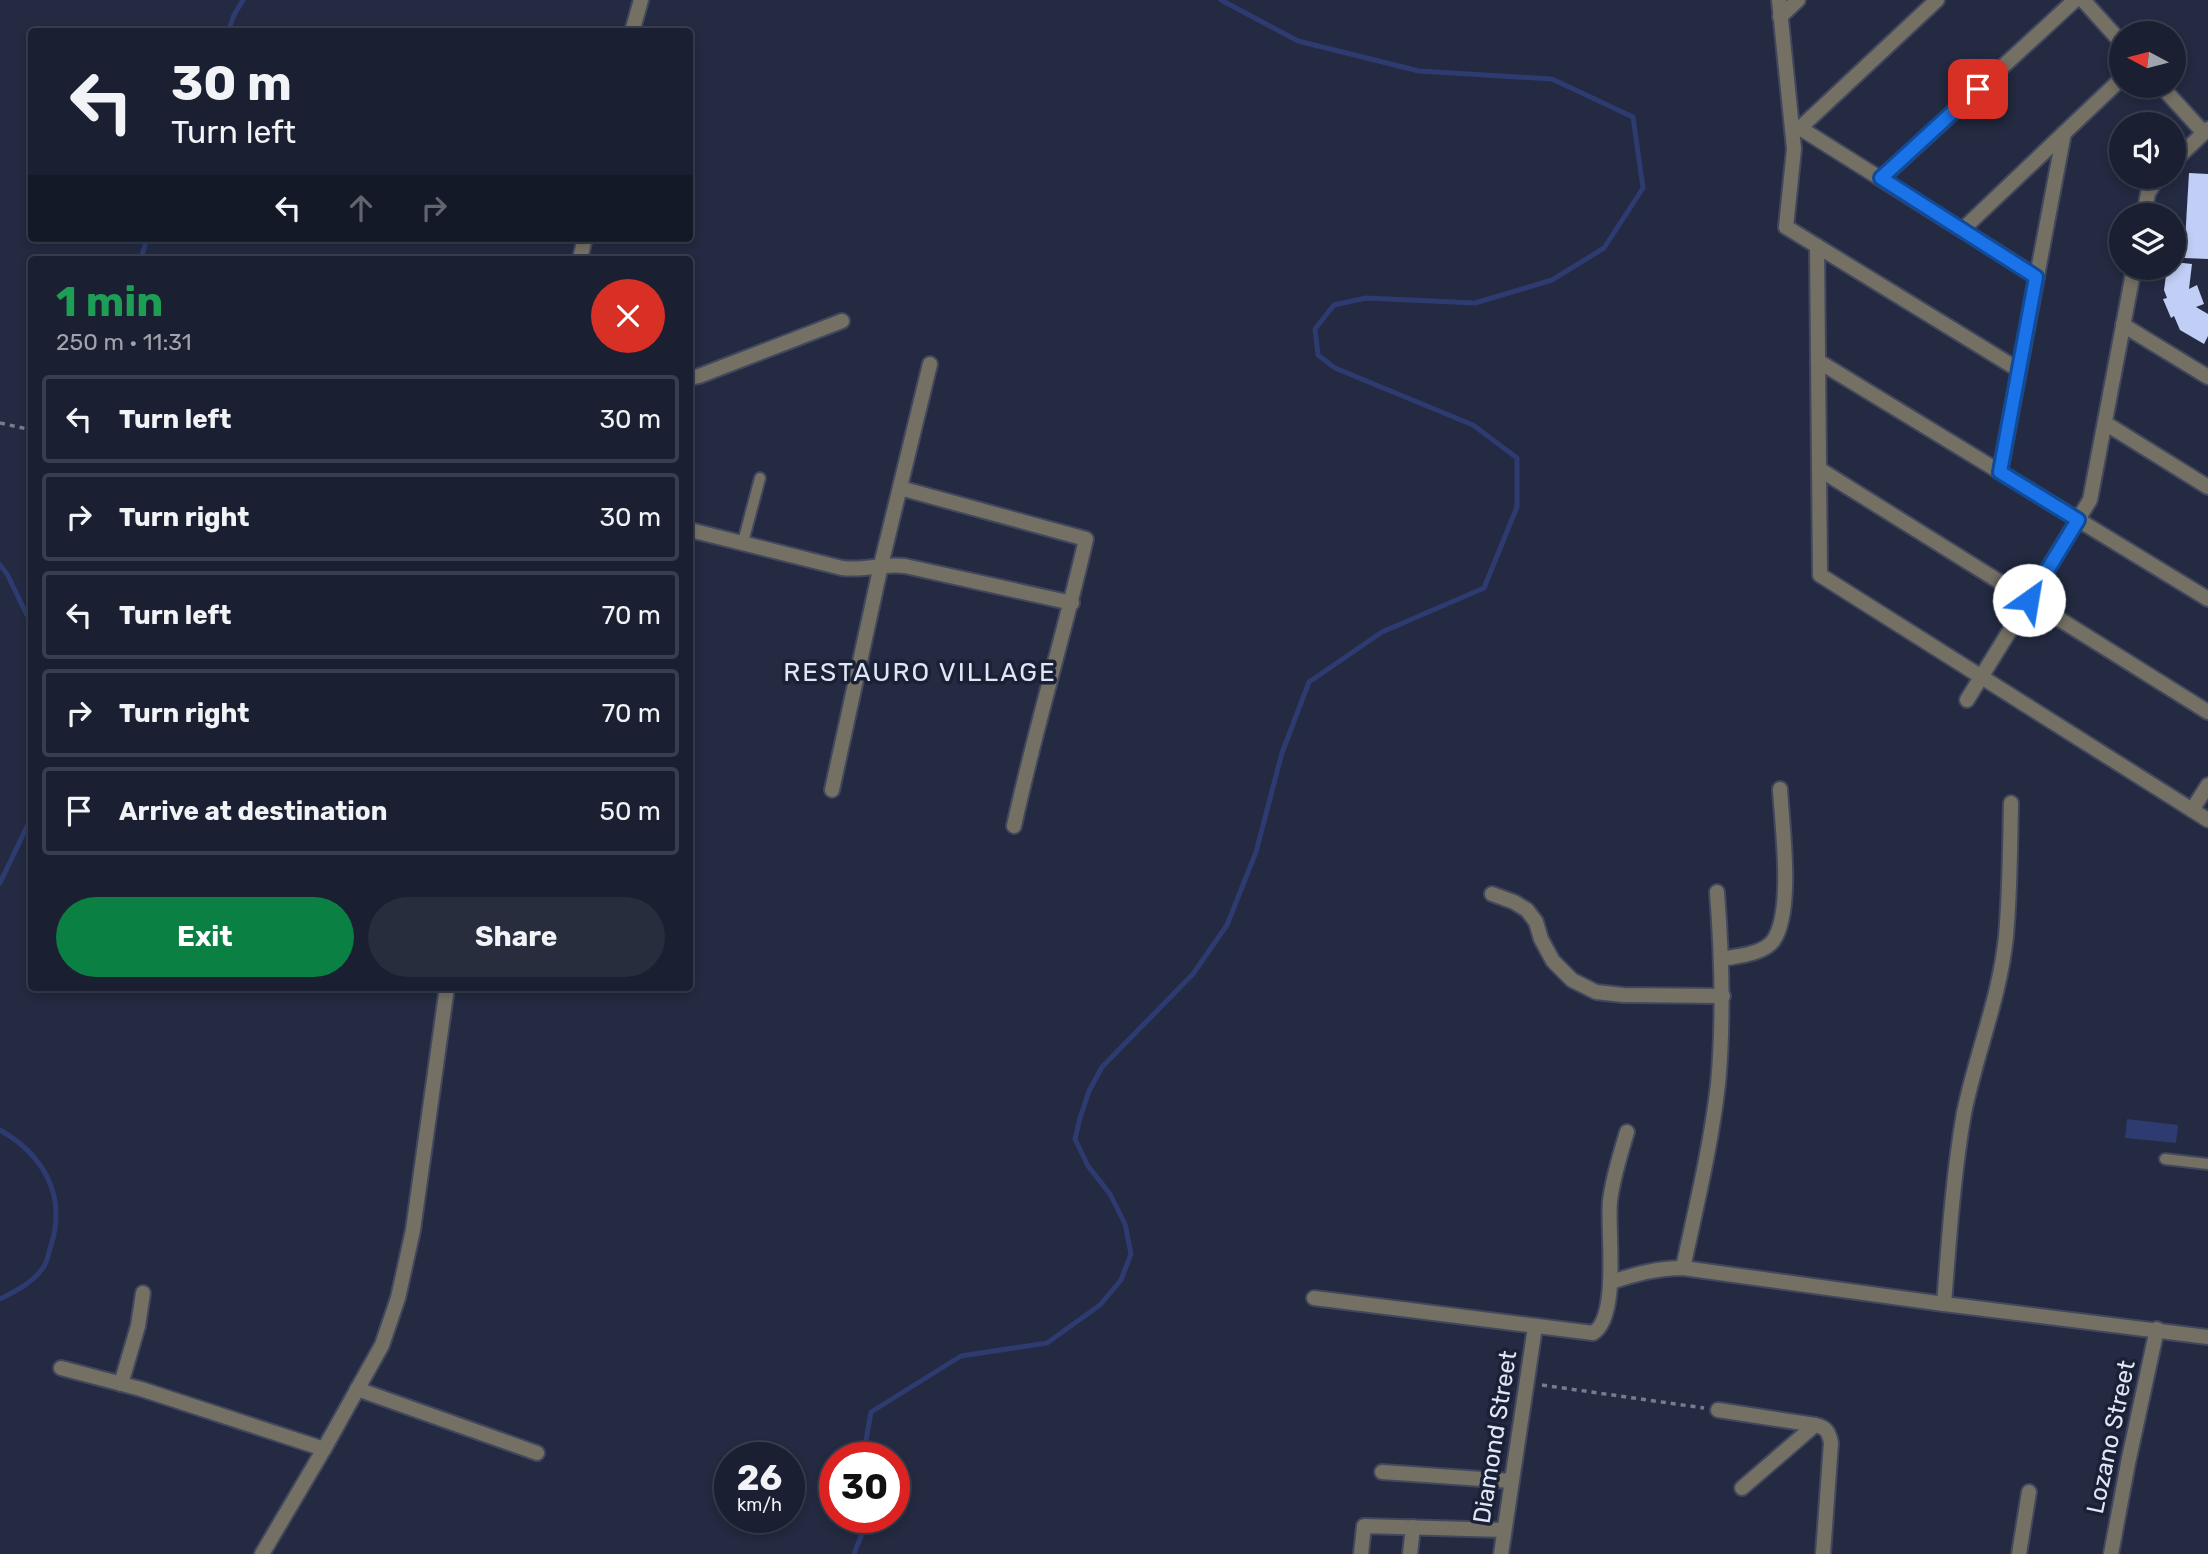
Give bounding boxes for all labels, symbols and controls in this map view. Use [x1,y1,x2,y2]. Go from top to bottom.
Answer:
north arrow [2109,21,2186,98]
map controls [2109,21,2186,280]
text: 30 m [171,54,292,112]
icon: left [56,56,147,147]
pin [1948,59,2008,119]
icon: arrive [1959,70,1997,108]
button: sound [2109,112,2186,189]
text: Turn left [171,113,296,151]
icon: left [269,189,307,227]
icon: ahead [342,189,380,227]
icon: right [415,189,453,227]
button: layers [2109,203,2186,280]
text: 1 min [56,277,163,327]
button: close [591,279,665,353]
text: 250 m · 11:31 [56,328,192,356]
icon: left [60,400,98,438]
text: Turn left [119,404,231,435]
text: 30 m [599,404,661,435]
icon: right [60,498,98,536]
text: Turn right [119,502,249,533]
text: 30 m [599,502,661,533]
position arrow [1992,563,2066,637]
icon: left [60,596,98,634]
text: Turn left [119,600,231,631]
text: 70 m [602,600,661,631]
district label: RESTAURO VILLAGE [783,657,1057,688]
icon: right [60,694,98,732]
text: Turn right [119,698,249,729]
text: 70 m [602,698,661,729]
icon: arrive [60,792,98,830]
text: Arrive at destination [119,796,387,827]
text: 50 m [600,796,661,827]
button: Exit [56,897,354,977]
button: Share [368,897,665,977]
street label: Diamond Street [1468,1348,1522,1526]
street label: Lozano Street [2081,1358,2141,1516]
speed limit sign: 30 [819,1442,910,1533]
text: 26 [737,1457,782,1499]
text: km/h [737,1494,782,1516]

